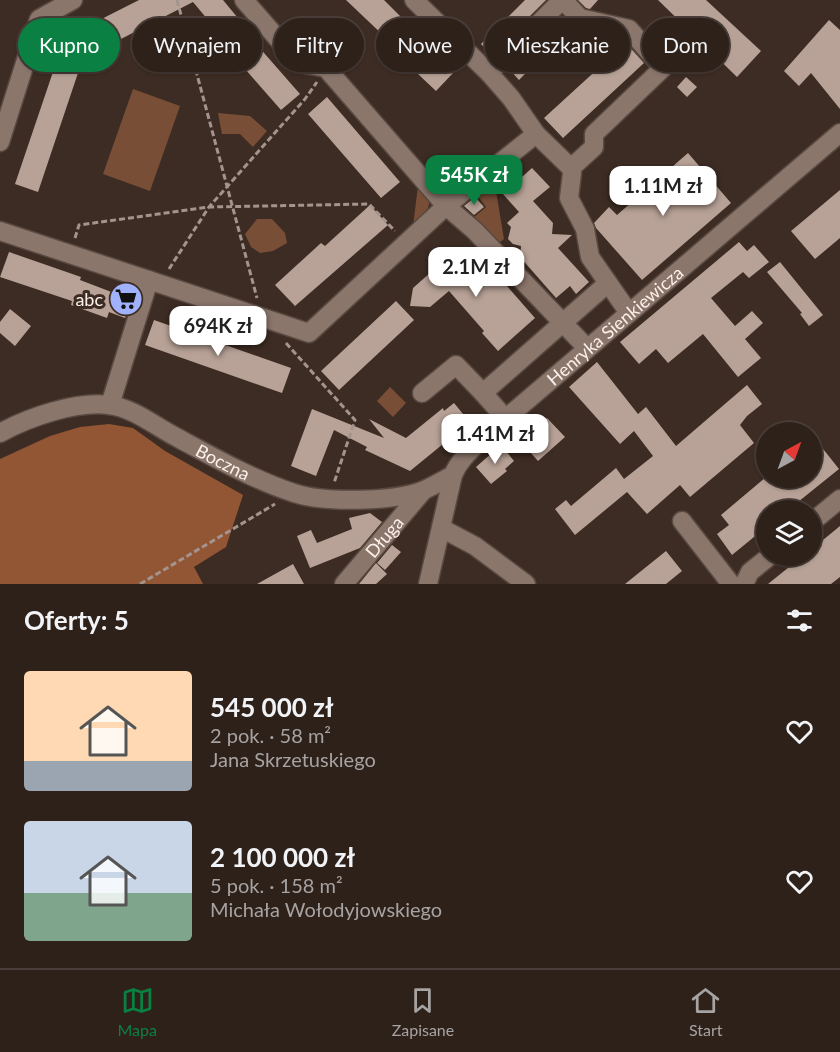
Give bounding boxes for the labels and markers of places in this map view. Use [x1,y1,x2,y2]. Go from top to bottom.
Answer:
pin: 545K zł [419,155,529,206]
pin: 1.11M zł [601,166,725,217]
pin: 2.1M zł [421,247,531,298]
supermarket icon: abc [108,281,144,317]
place label: abc [75,288,103,310]
pin: 694K zł [163,306,273,357]
pin: 1.41M zł [433,414,557,465]

